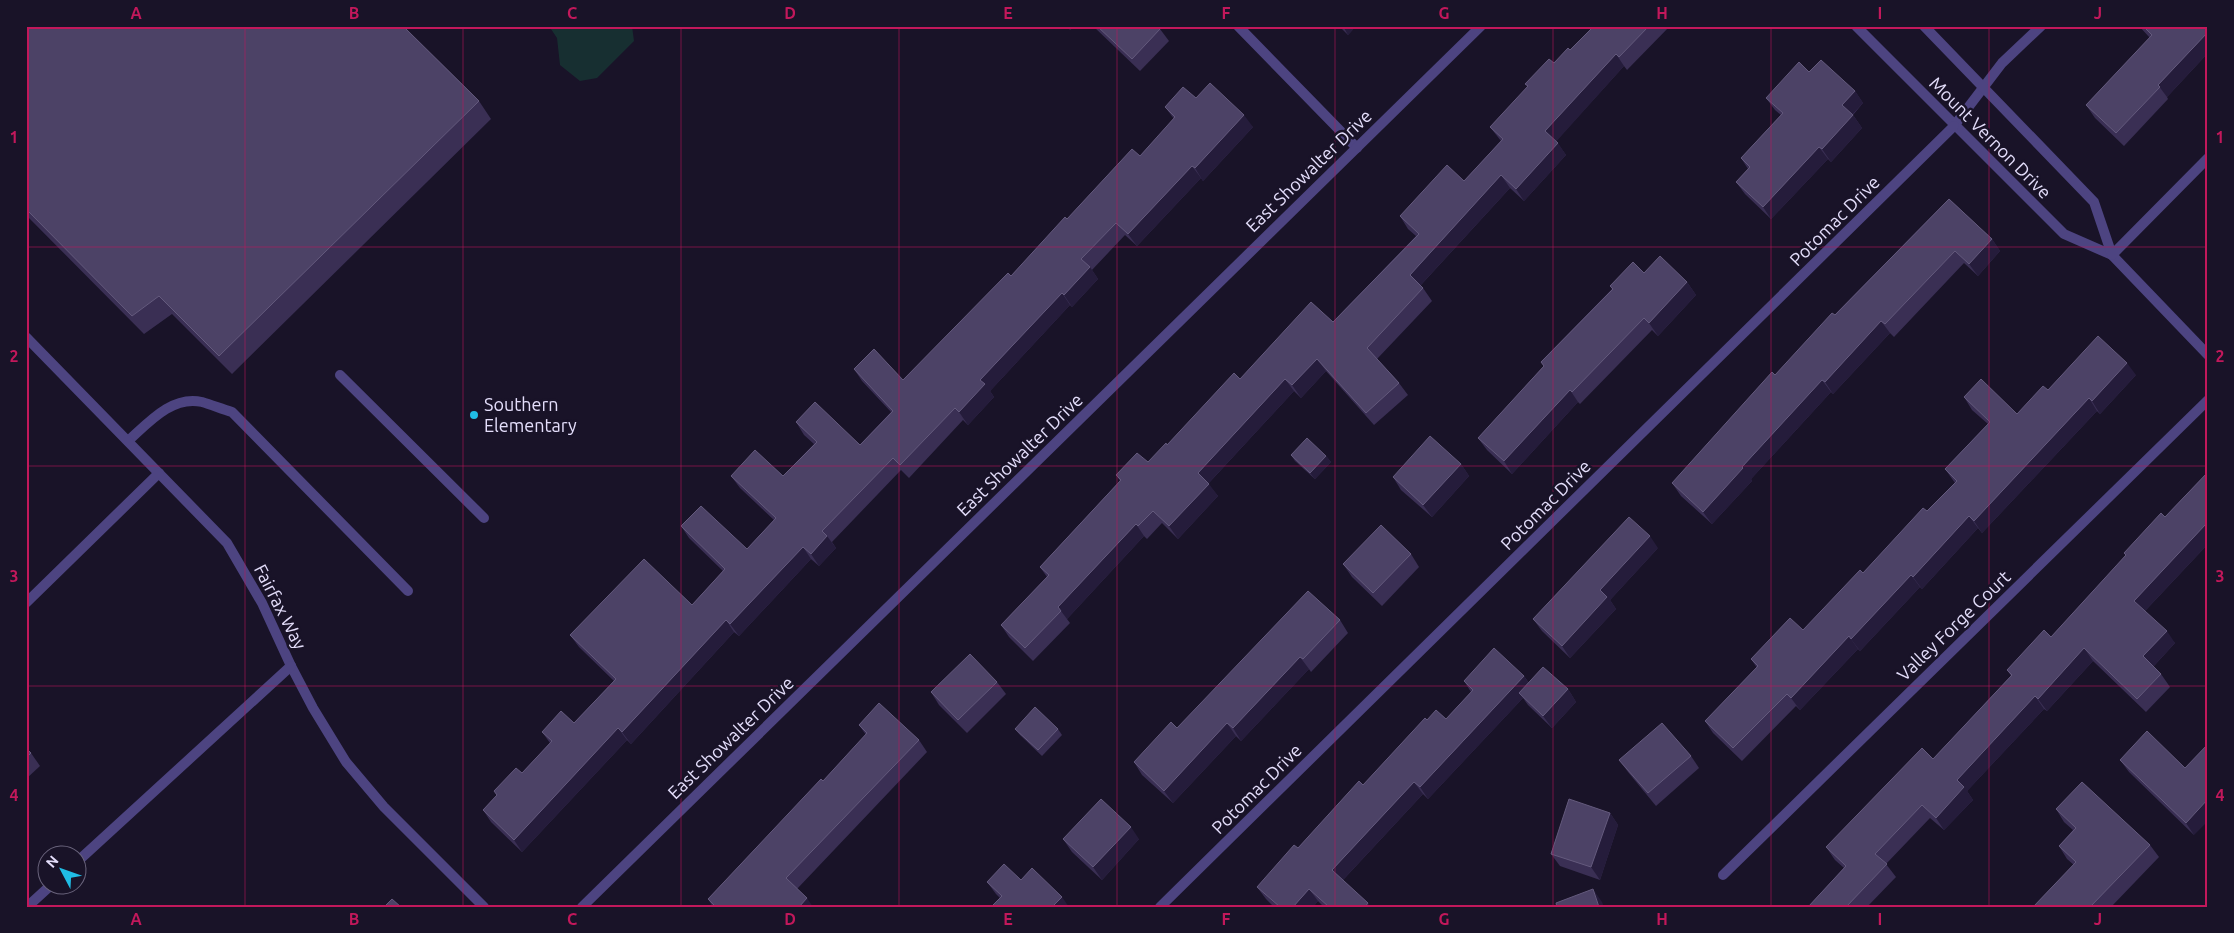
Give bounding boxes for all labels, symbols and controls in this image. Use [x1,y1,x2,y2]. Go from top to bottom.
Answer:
text: A [130,4,142,22]
text: B [349,4,359,22]
text: C [567,4,577,22]
text: D [784,4,796,22]
text: E [1003,4,1013,22]
text: F [1222,4,1231,22]
text: G [1438,4,1450,22]
text: H [1656,4,1668,22]
text: I [1878,4,1882,22]
text: J [2094,4,2102,22]
street label: Mount Vernon Drive [1926,73,2055,202]
street label: East Showalter Drive [1241,105,1375,235]
text: 1 [9,128,19,146]
text: 1 [2215,128,2225,146]
street label: Potomac Drive [1785,171,1883,269]
text: 2 [9,347,19,365]
text: 2 [2215,347,2225,365]
street label: East Showalter Drive [952,389,1086,519]
place label: Southern Elementary [484,394,577,435]
marker: Southern Elementary [468,409,480,421]
street label: Potomac Drive [1496,455,1594,553]
street label: Fairfax Way [251,561,311,653]
street label: Valley Forge Court [1893,566,2014,684]
text: 3 [9,567,19,585]
text: 3 [2215,567,2225,585]
street label: East Showalter Drive [663,672,797,802]
street label: Potomac Drive [1207,739,1305,837]
text: 4 [9,786,19,804]
text: 4 [2215,786,2225,804]
north arrow [38,846,88,896]
text: N [43,852,62,871]
text: A [130,910,142,928]
text: B [349,910,359,928]
text: C [567,910,577,928]
text: D [784,910,796,928]
text: E [1003,910,1013,928]
text: F [1222,910,1231,928]
text: G [1438,910,1450,928]
text: H [1656,910,1668,928]
text: I [1878,910,1882,928]
text: J [2094,910,2102,928]

